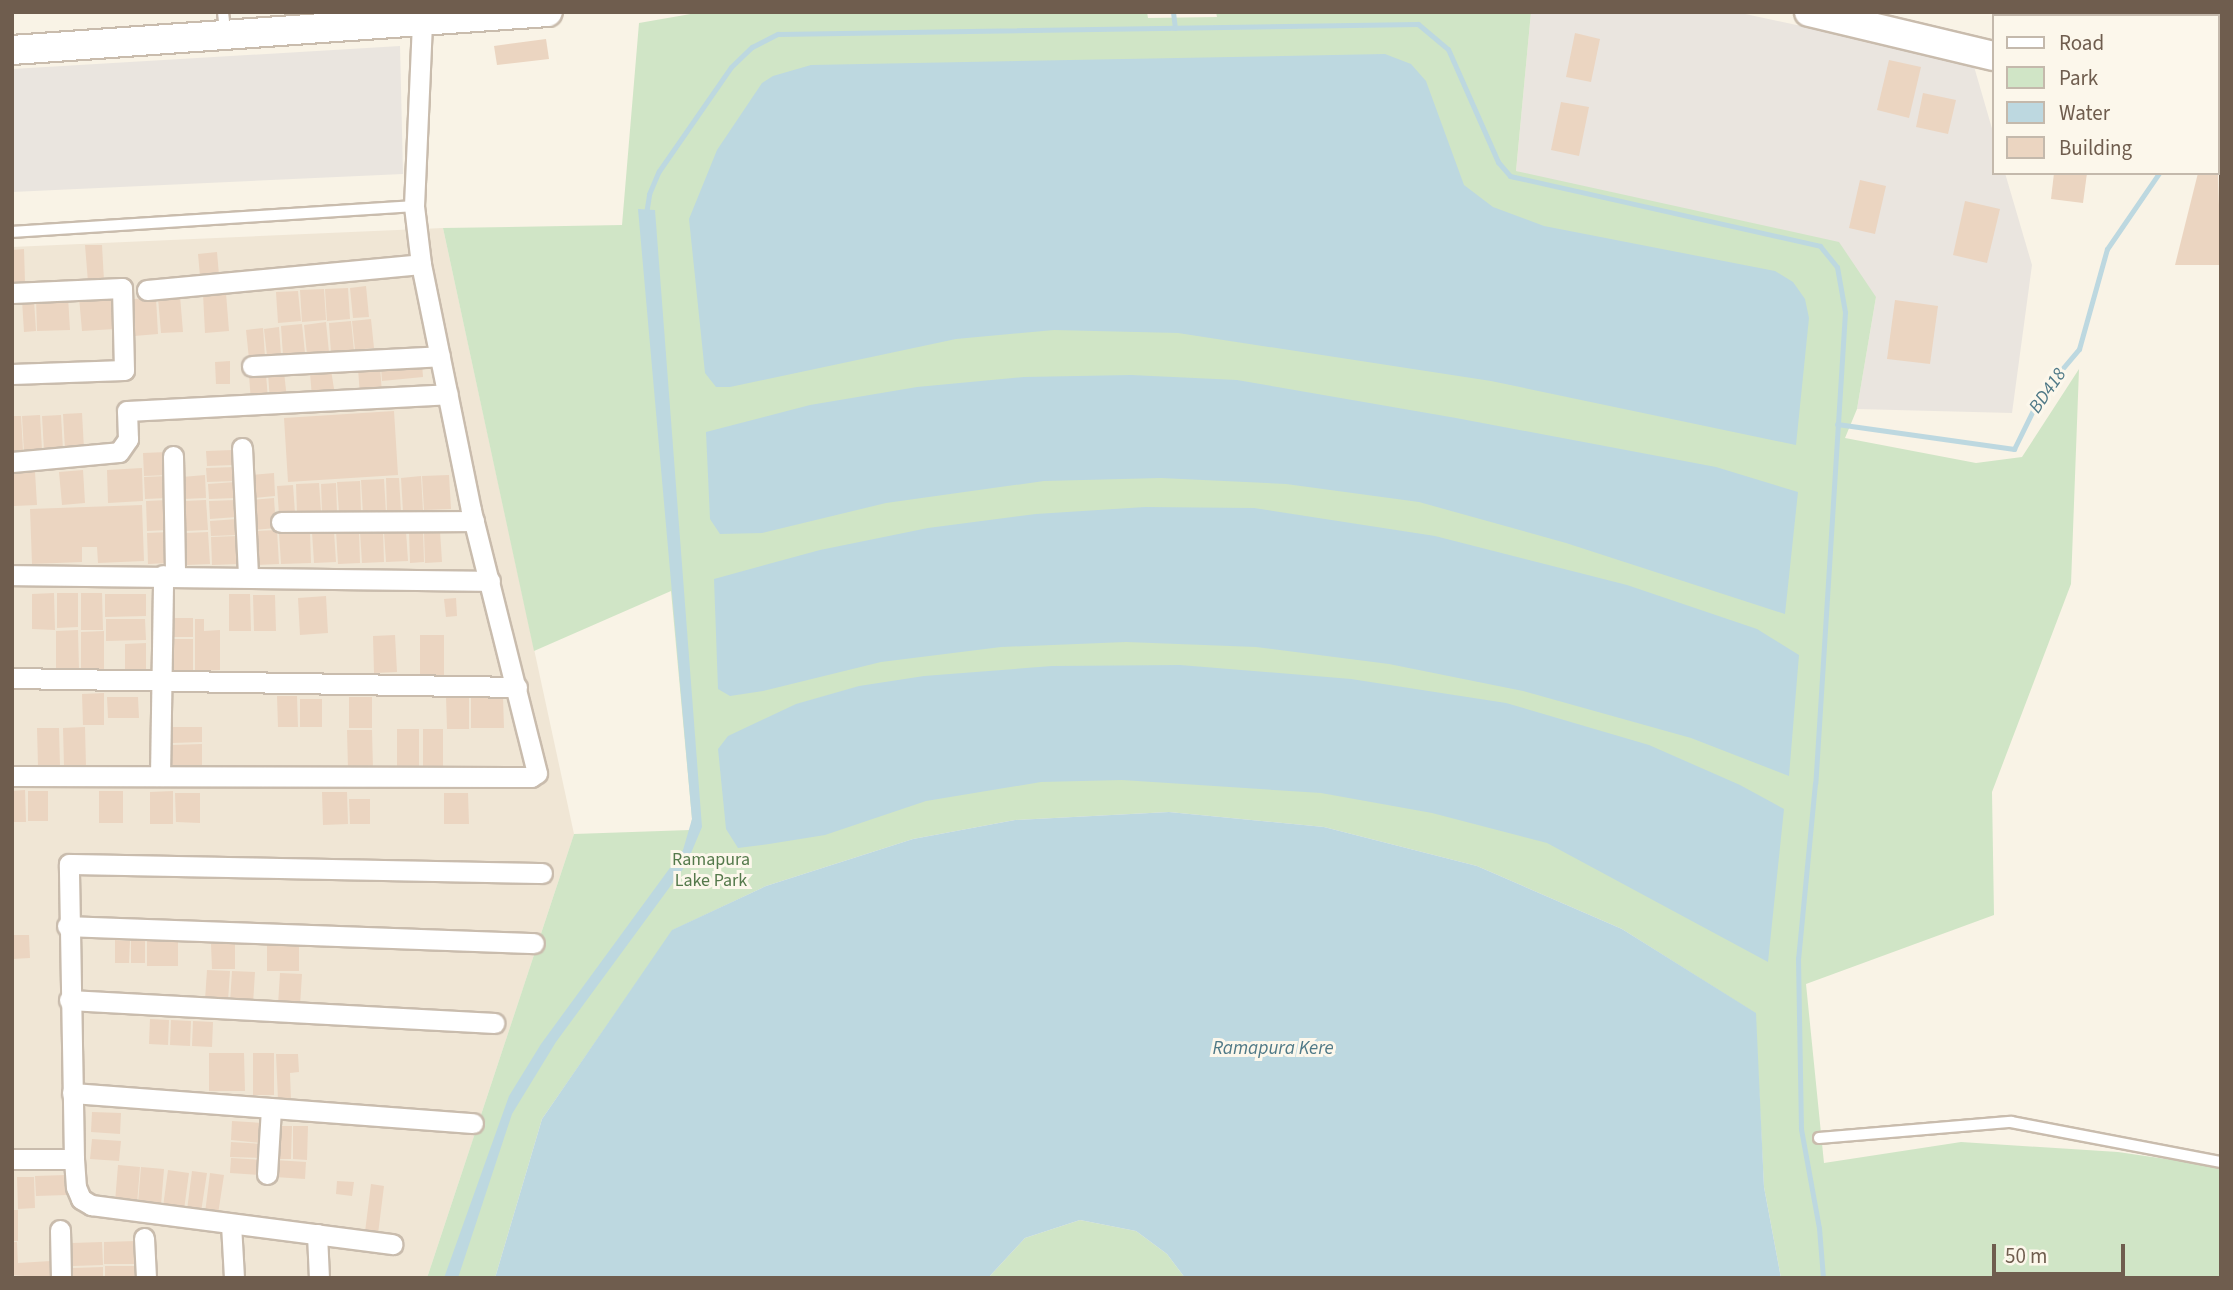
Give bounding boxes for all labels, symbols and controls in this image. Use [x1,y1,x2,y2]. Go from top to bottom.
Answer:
legend [1992,14,2219,175]
text: Road [2059,28,2104,58]
text: Park [2059,63,2098,93]
text: Water [2059,98,2110,128]
text: Building [2059,133,2132,163]
water label: BD418 [2024,364,2072,418]
park label: Ramapura Lake Park [672,850,750,892]
water label: Ramapura Kere [1212,1038,1334,1060]
scale bar [1995,1230,2128,1274]
text: 50 m [2005,1241,2047,1271]

